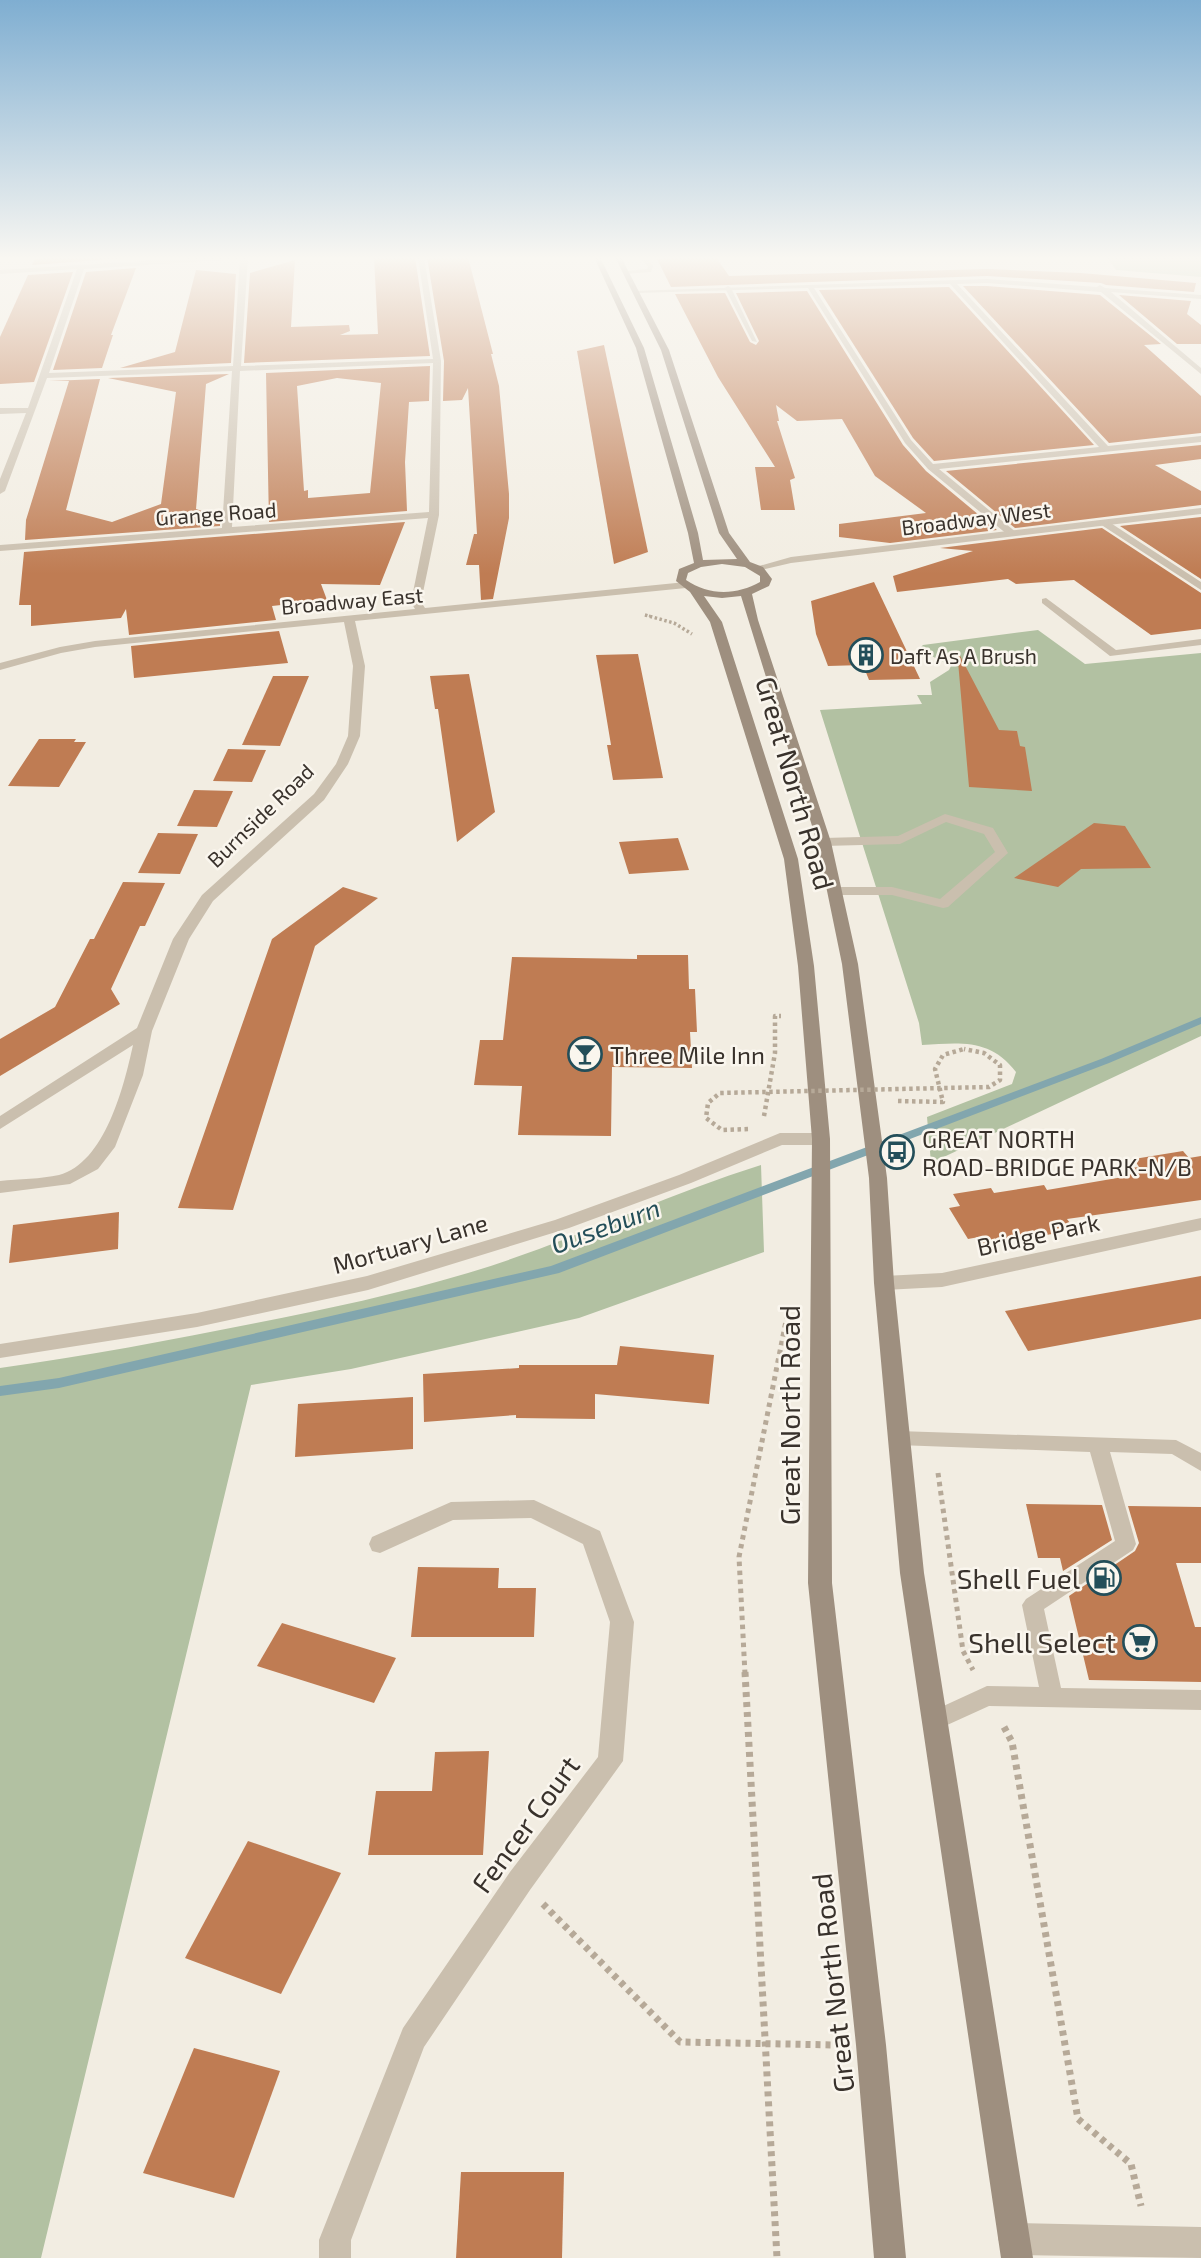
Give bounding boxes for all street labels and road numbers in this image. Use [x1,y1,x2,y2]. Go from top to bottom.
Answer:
street label: Grange Road [155,496,277,530]
street label: Broadway West [900,496,1052,540]
street label: Broadway East [280,581,424,619]
street label: Great North Road [749,672,843,894]
street label: Burnside Road [202,758,318,872]
street label: Mortuary Lane [329,1207,491,1279]
street label: Bridge Park [974,1207,1102,1261]
street label: Great North Road [772,1305,806,1525]
street label: Fencer Court [464,1749,586,1899]
street label: Great North Road [804,1872,860,2094]

